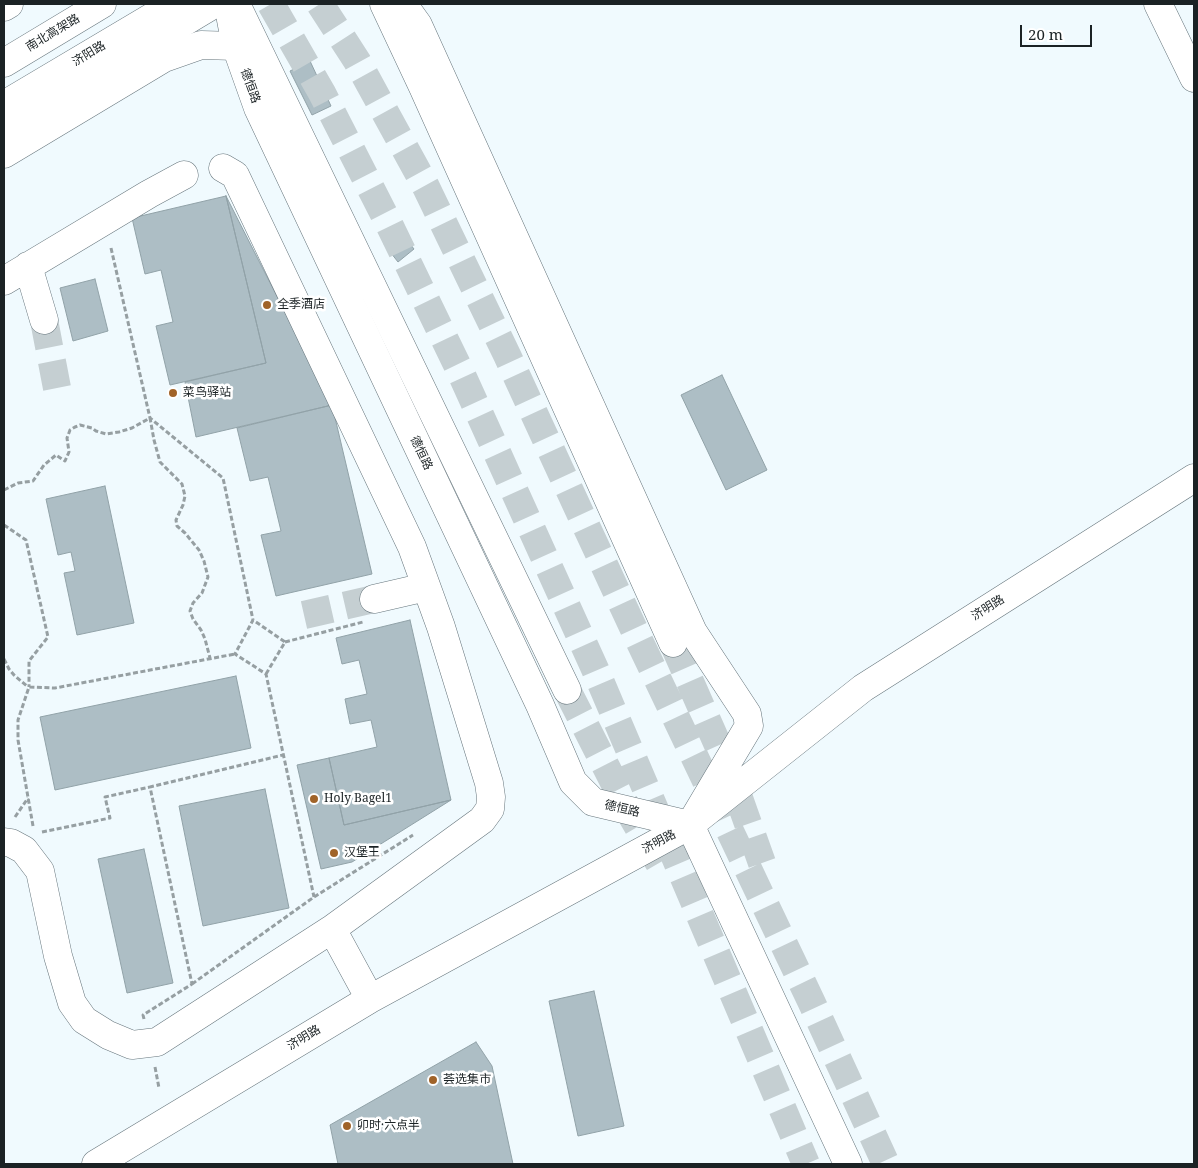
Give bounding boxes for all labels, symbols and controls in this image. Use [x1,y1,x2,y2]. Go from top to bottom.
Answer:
street label: 南北高架路 [24,11,82,55]
scale bar [1023,15,1096,47]
text: 20 m [1028,24,1063,44]
street label: 济阳路 [70,39,108,69]
street label: 德恒路 [237,67,263,105]
place label: 全季酒店 [277,298,325,312]
marker: 全季酒店 [261,299,273,311]
place label: 菜鸟驿站 [183,386,231,400]
marker: 菜鸟驿站 [167,387,179,399]
street label: 德恒路 [407,434,435,472]
street label: 济明路 [969,592,1007,624]
place label: Holy Bagel1 [324,792,392,806]
marker: Holy Bagel1 [308,793,320,805]
street label: 德恒路 [603,798,641,820]
street label: 济明路 [640,827,678,857]
place label: 汉堡王 [344,846,380,860]
marker: 汉堡王 [328,847,340,859]
street label: 济明路 [285,1023,323,1053]
place label: 荟选集市 [443,1073,491,1087]
marker: 荟选集市 [427,1074,439,1086]
place label: 卯时·六点半 [357,1119,420,1133]
marker: 卯时·六点半 [341,1120,353,1132]

